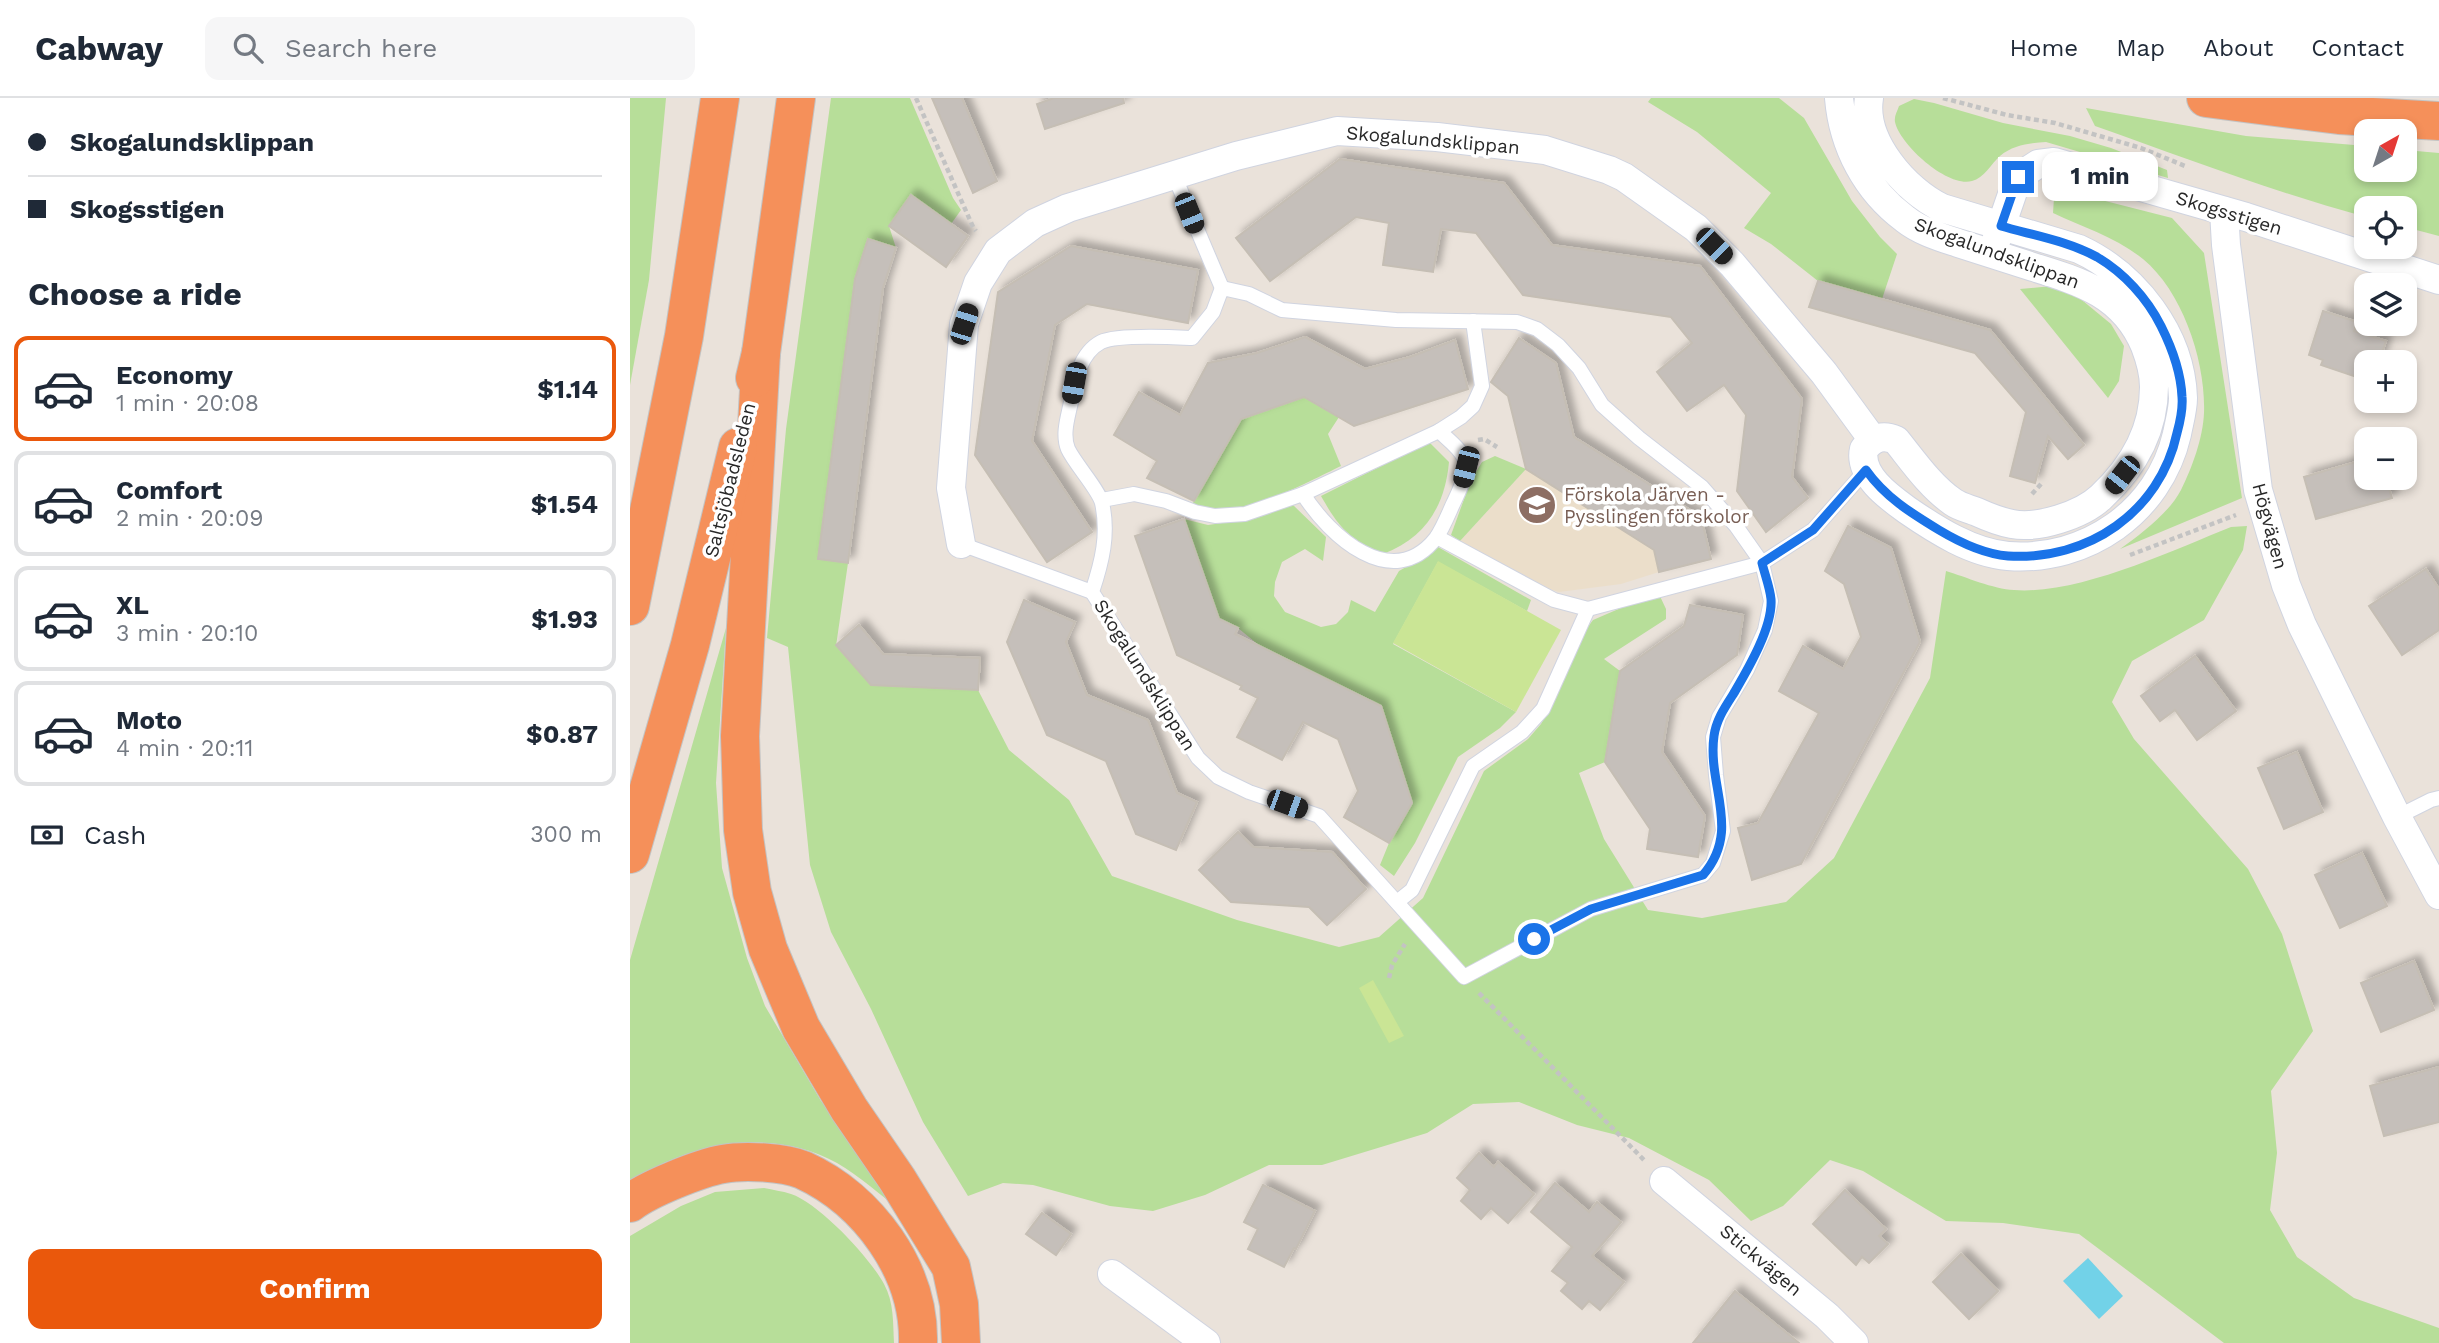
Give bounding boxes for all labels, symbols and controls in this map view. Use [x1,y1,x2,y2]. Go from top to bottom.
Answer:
search box [205,17,695,80]
text: Cabway [35,29,163,68]
icon: search [229,29,267,67]
text: Search here [285,33,437,63]
text: Home [2010,34,2078,62]
text: Map [2116,34,2165,62]
text: About [2203,34,2273,62]
text: Contact [2311,34,2404,62]
north arrow [2354,119,2417,182]
map controls [2354,119,2417,490]
street label: Skogalundsklippan [1345,121,1521,159]
text: Skogalundsklippan [70,127,314,157]
callout: 1 min [2042,153,2158,202]
route end [2002,161,2034,193]
text: 1 min [2070,163,2130,190]
street label: Skogsstigen [2173,186,2285,240]
car [1172,190,1207,236]
text: Skogsstigen [70,194,225,224]
button: locate [2354,196,2417,259]
street label: Skogalundsklippan [1911,212,2083,294]
car [1692,224,1737,268]
button: layers [2354,273,2417,336]
text: Choose a ride [28,275,242,313]
car [948,301,981,347]
button: + [2354,350,2417,413]
icon: car [32,357,95,420]
text: Economy [116,360,233,390]
car [1061,360,1088,406]
text: $1.14 [537,374,598,404]
text: 1 min · 20:08 [116,390,259,417]
street label: Saltsjöbadsleden [700,400,760,560]
button: − [2354,427,2417,490]
car [1451,444,1482,490]
car [2101,452,2144,498]
icon: car [32,472,95,535]
text: Comfort [116,475,222,505]
street label: Högvägen [2247,480,2293,572]
place label: Förskola Järven - Pysslingen förskolor [1564,483,1750,528]
school or university icon: Förskola Järven - Pysslingen förskolor [1516,484,1558,526]
text: $1.54 [531,489,598,519]
text: 2 min · 20:09 [116,505,263,532]
icon: car [32,587,95,650]
text: XL [116,590,149,620]
street label: Skogalundsklippan [1089,595,1201,755]
text: $1.93 [531,604,598,634]
text: 3 min · 20:10 [116,620,258,647]
icon: car [32,702,95,765]
text: Moto [116,705,182,735]
text: $0.87 [526,719,598,749]
text: 4 min · 20:11 [116,735,254,762]
car [1264,787,1311,821]
icon: cash [28,816,66,854]
text: Cash [84,820,146,850]
text: 300 m [530,821,602,848]
route start [1518,923,1550,955]
street label: Stickvägen [1715,1219,1807,1301]
button: Confirm [28,1249,602,1329]

